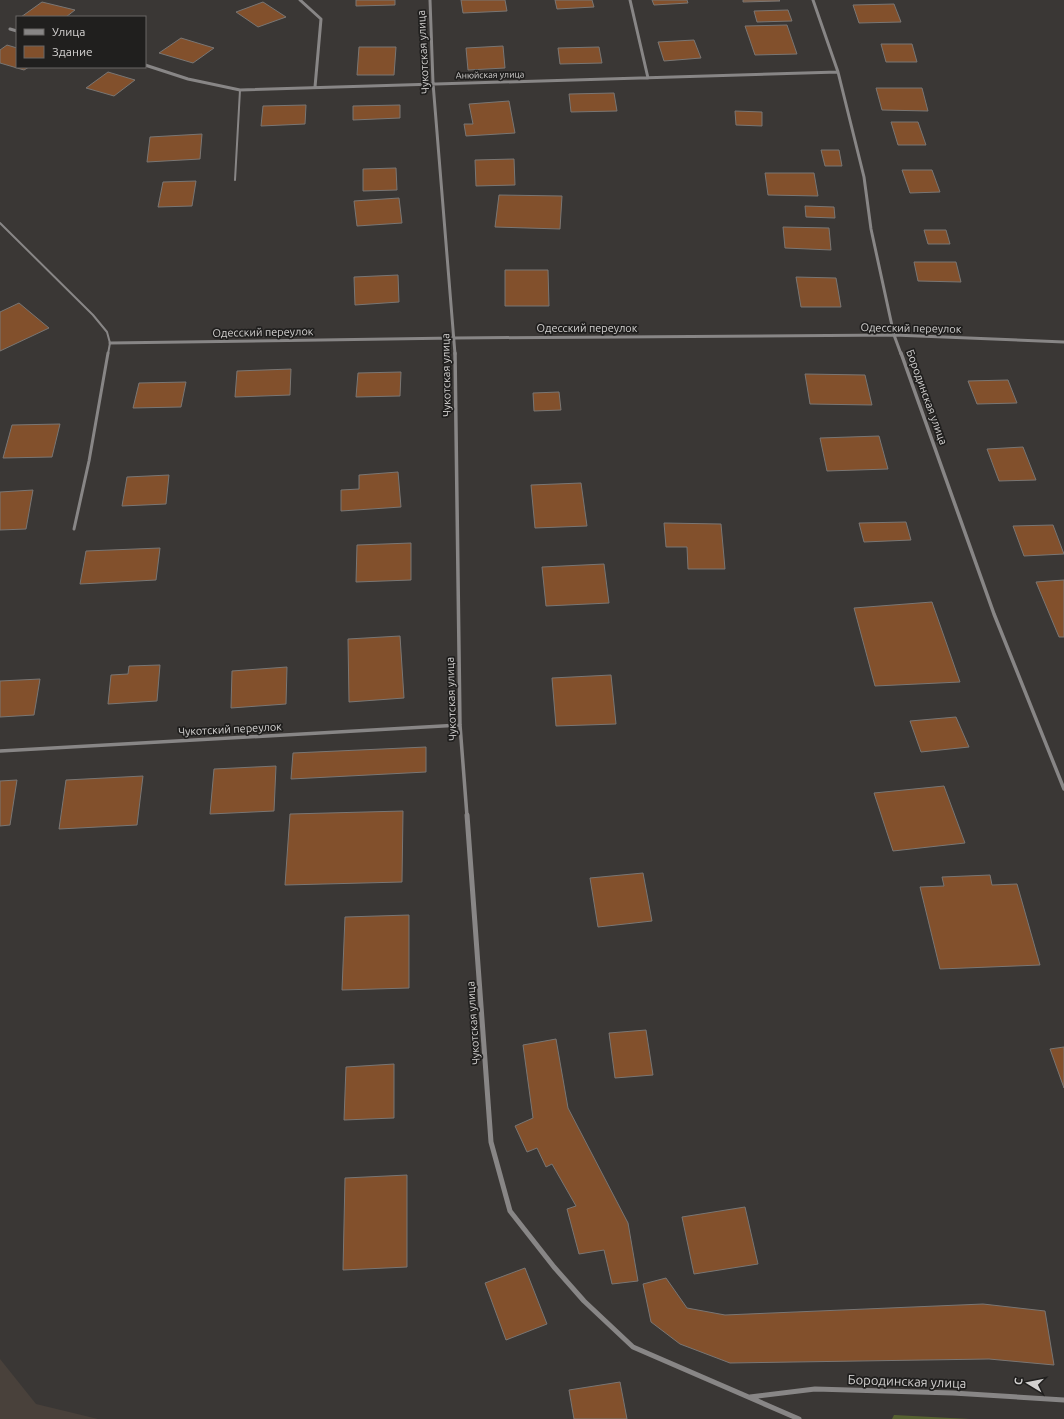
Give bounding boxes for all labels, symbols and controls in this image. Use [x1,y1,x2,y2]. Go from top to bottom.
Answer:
street label: Чукотская улица [415,10,431,94]
legend [16,16,146,68]
text: Улица [52,25,85,38]
text: Здание [52,45,93,58]
street label: Анюйская улица [456,69,524,81]
street label: Одесский переулок [860,321,962,335]
street label: Одесский переулок [537,322,638,334]
street label: Одесский переулок [212,325,314,339]
street label: Чукотская улица [439,333,453,417]
street label: Бородинская улица [904,348,950,446]
street label: Чукотская улица [444,657,458,741]
street label: Чукотский переулок [178,720,282,738]
street label: Чукотская улица [464,981,482,1065]
north arrow [1008,1363,1048,1403]
street label: Бородинская улица [847,1372,967,1390]
text: С [1012,1377,1025,1386]

